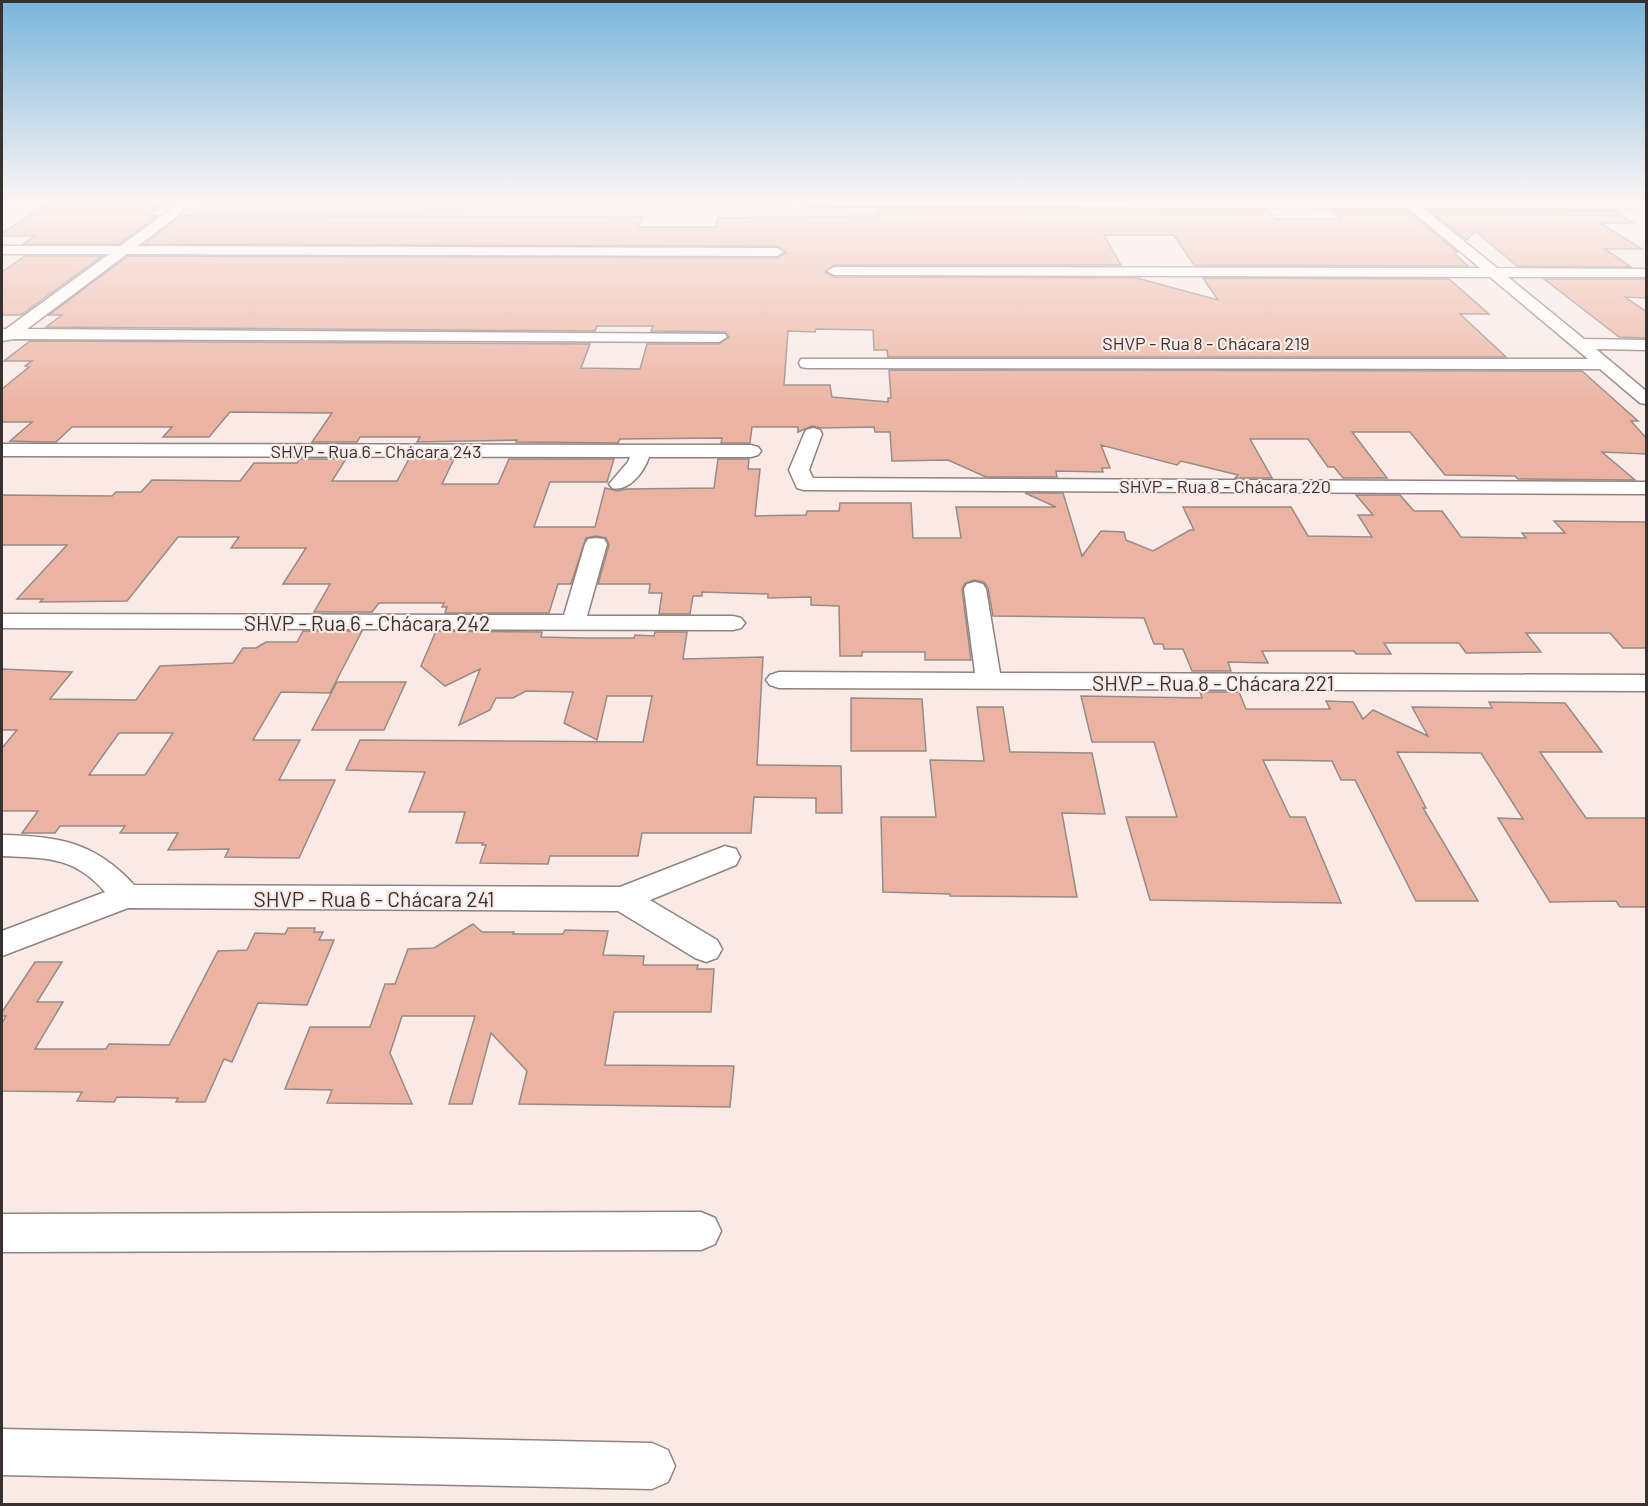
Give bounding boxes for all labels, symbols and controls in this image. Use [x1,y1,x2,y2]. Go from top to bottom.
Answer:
street label: SHVP - Rua 8 - Chácara 219 [1102,332,1310,354]
street label: SHVP - Rua 6 - Chácara 243 [271,440,482,462]
street label: SHVP - Rua 8 - Chácara 220 [1119,475,1331,497]
street label: SHVP - Rua 6 - Chácara 242 [244,610,490,635]
street label: SHVP - Rua 8 - Chácara 221 [1092,670,1334,695]
street label: SHVP - Rua 6 - Chácara 241 [254,886,494,911]

